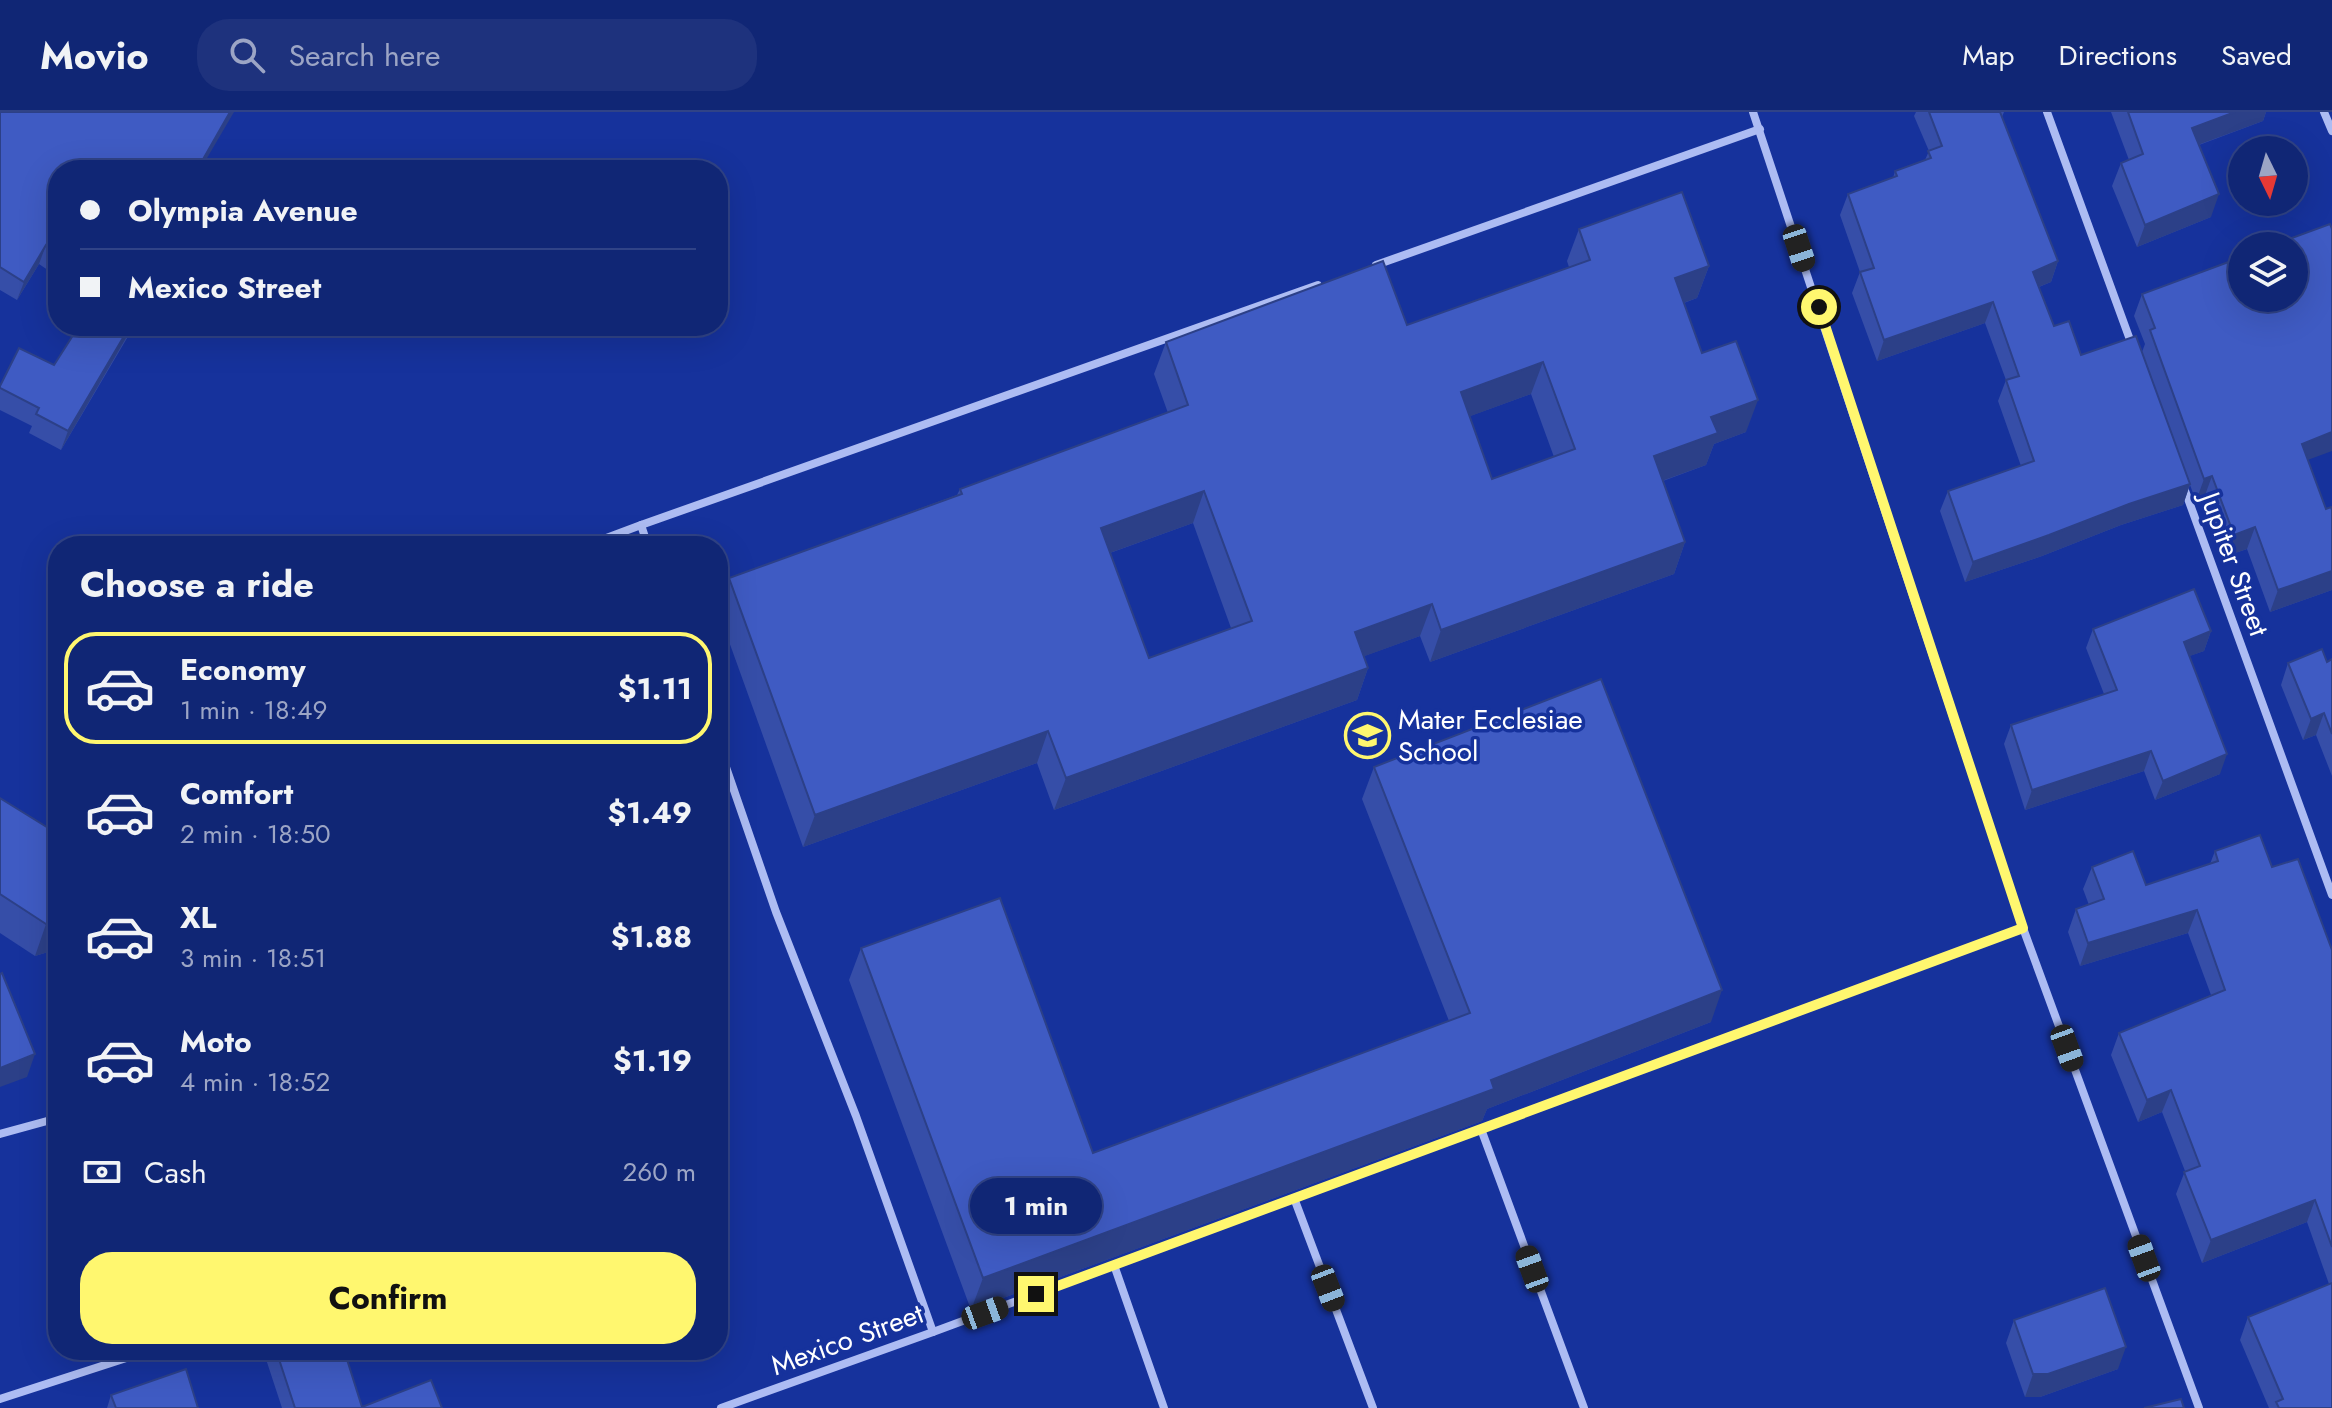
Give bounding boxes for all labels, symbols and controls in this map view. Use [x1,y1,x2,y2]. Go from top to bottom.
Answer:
search box [197,19,757,91]
text: Movio [40,28,149,83]
icon: search [225,33,269,77]
text: Search here [289,34,440,77]
text: Map [1962,35,2014,76]
text: Directions [2058,35,2177,76]
text: Saved [2221,35,2292,76]
north arrow [2228,136,2308,216]
map controls [2228,136,2308,312]
text: Olympia Avenue [128,189,358,232]
car [1780,221,1818,275]
button: layers [2228,232,2308,312]
text: Mexico Street [128,266,321,309]
route start [1801,289,1837,325]
street label: Jupiter Street [2188,483,2280,642]
text: Choose a ride [80,558,314,610]
text: Economy [180,648,306,691]
icon: car [84,652,156,724]
text: $1.11 [618,667,692,710]
text: 1 min · 18:49 [180,691,327,729]
place label: Mater Ecclesiae School [1398,699,1583,772]
school or university icon: Mater Ecclesiae School [1343,711,1391,759]
text: Comfort [180,772,293,815]
icon: car [84,776,156,848]
text: $1.49 [607,791,692,834]
text: 2 min · 18:50 [180,815,331,853]
text: XL [180,896,216,939]
icon: car [84,900,156,972]
text: $1.88 [611,915,692,958]
text: 3 min · 18:51 [180,939,326,977]
text: Moto [180,1020,252,1063]
car [2048,1021,2086,1075]
icon: car [84,1024,156,1096]
text: $1.19 [613,1039,692,1082]
text: 4 min · 18:52 [180,1063,330,1101]
icon: cash [80,1150,124,1194]
text: Cash [144,1151,207,1194]
text: 260 m [623,1153,696,1191]
callout: 1 min [970,1178,1102,1234]
text: 1 min [1004,1187,1068,1225]
car [2125,1231,2163,1285]
car [1513,1242,1551,1296]
button: Confirm [80,1252,696,1344]
car [1308,1261,1348,1315]
route end [1018,1276,1054,1312]
street label: Mexico Street [765,1293,929,1386]
car [958,1294,1012,1332]

